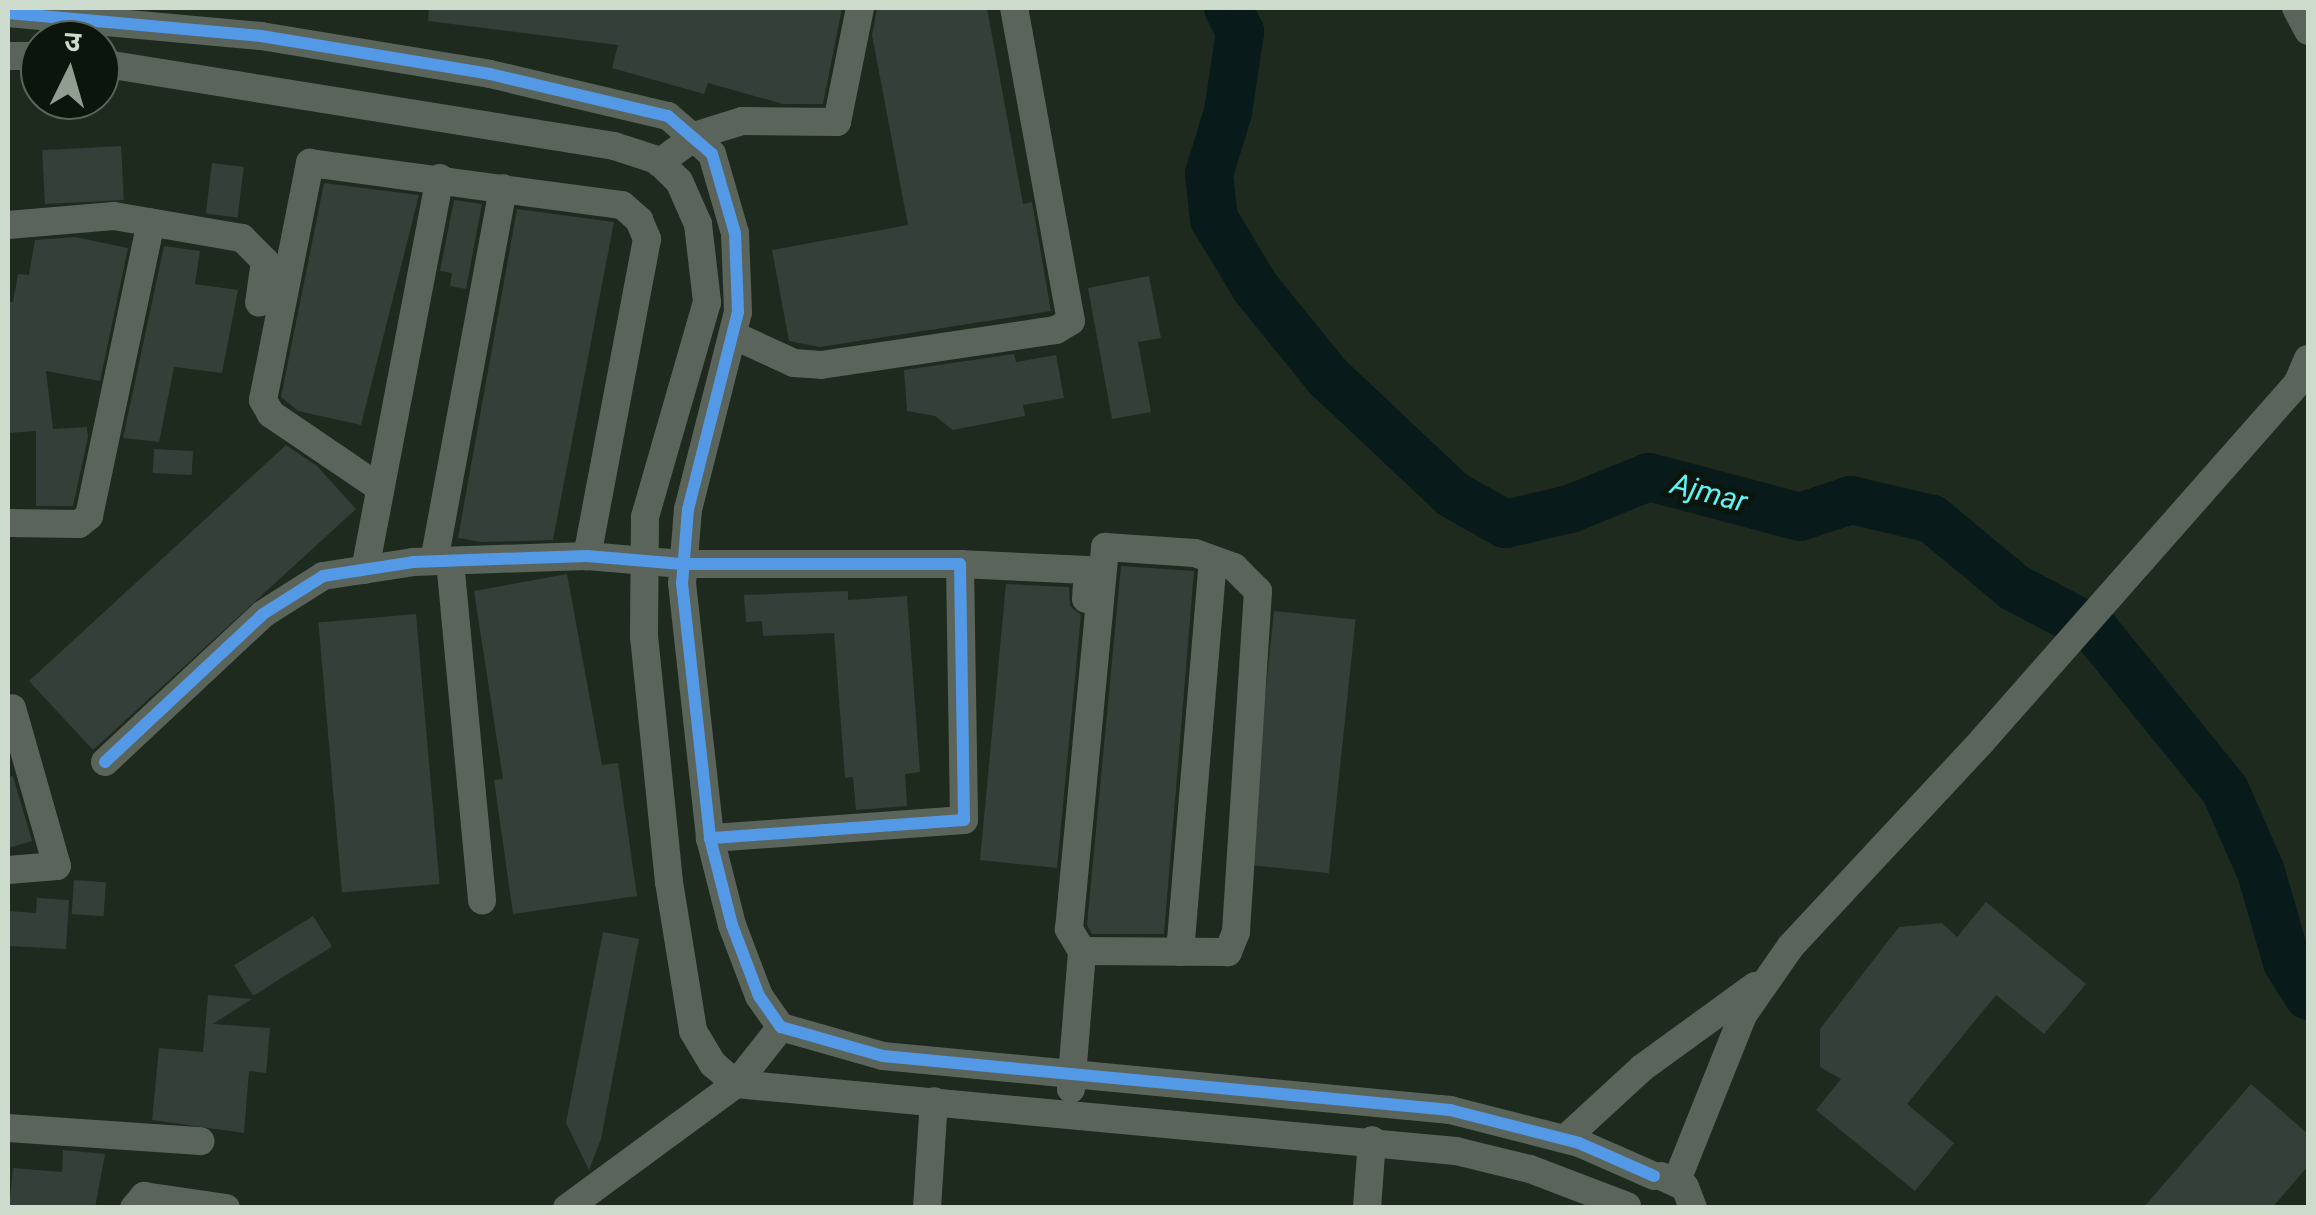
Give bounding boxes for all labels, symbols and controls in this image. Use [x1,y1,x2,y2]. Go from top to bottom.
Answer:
north arrow [20,20,120,120]
text: उ [63,24,82,59]
water label: Ajmar [1667,466,1751,520]

